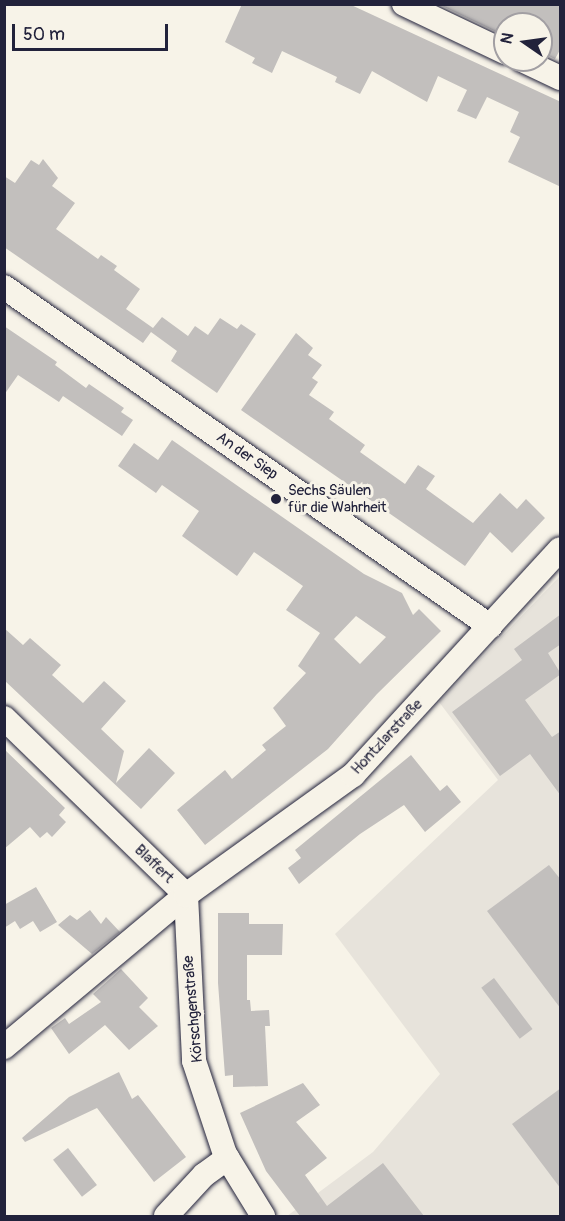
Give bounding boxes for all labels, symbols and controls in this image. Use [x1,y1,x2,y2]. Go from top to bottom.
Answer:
scale bar [15,12,171,50]
north arrow [493,12,553,72]
text: 50 m [23,23,65,46]
text: N [496,31,518,46]
street label: An der Siep [213,428,281,484]
place label: Sechs Säulen für die Wahrheit [288,481,386,516]
marker: Sechs Säulen für die Wahrheit [269,492,283,506]
street label: Hontzlarstraße [348,696,426,778]
street label: Blaffert [131,841,177,887]
street label: Körschgenstraße [179,955,207,1063]

